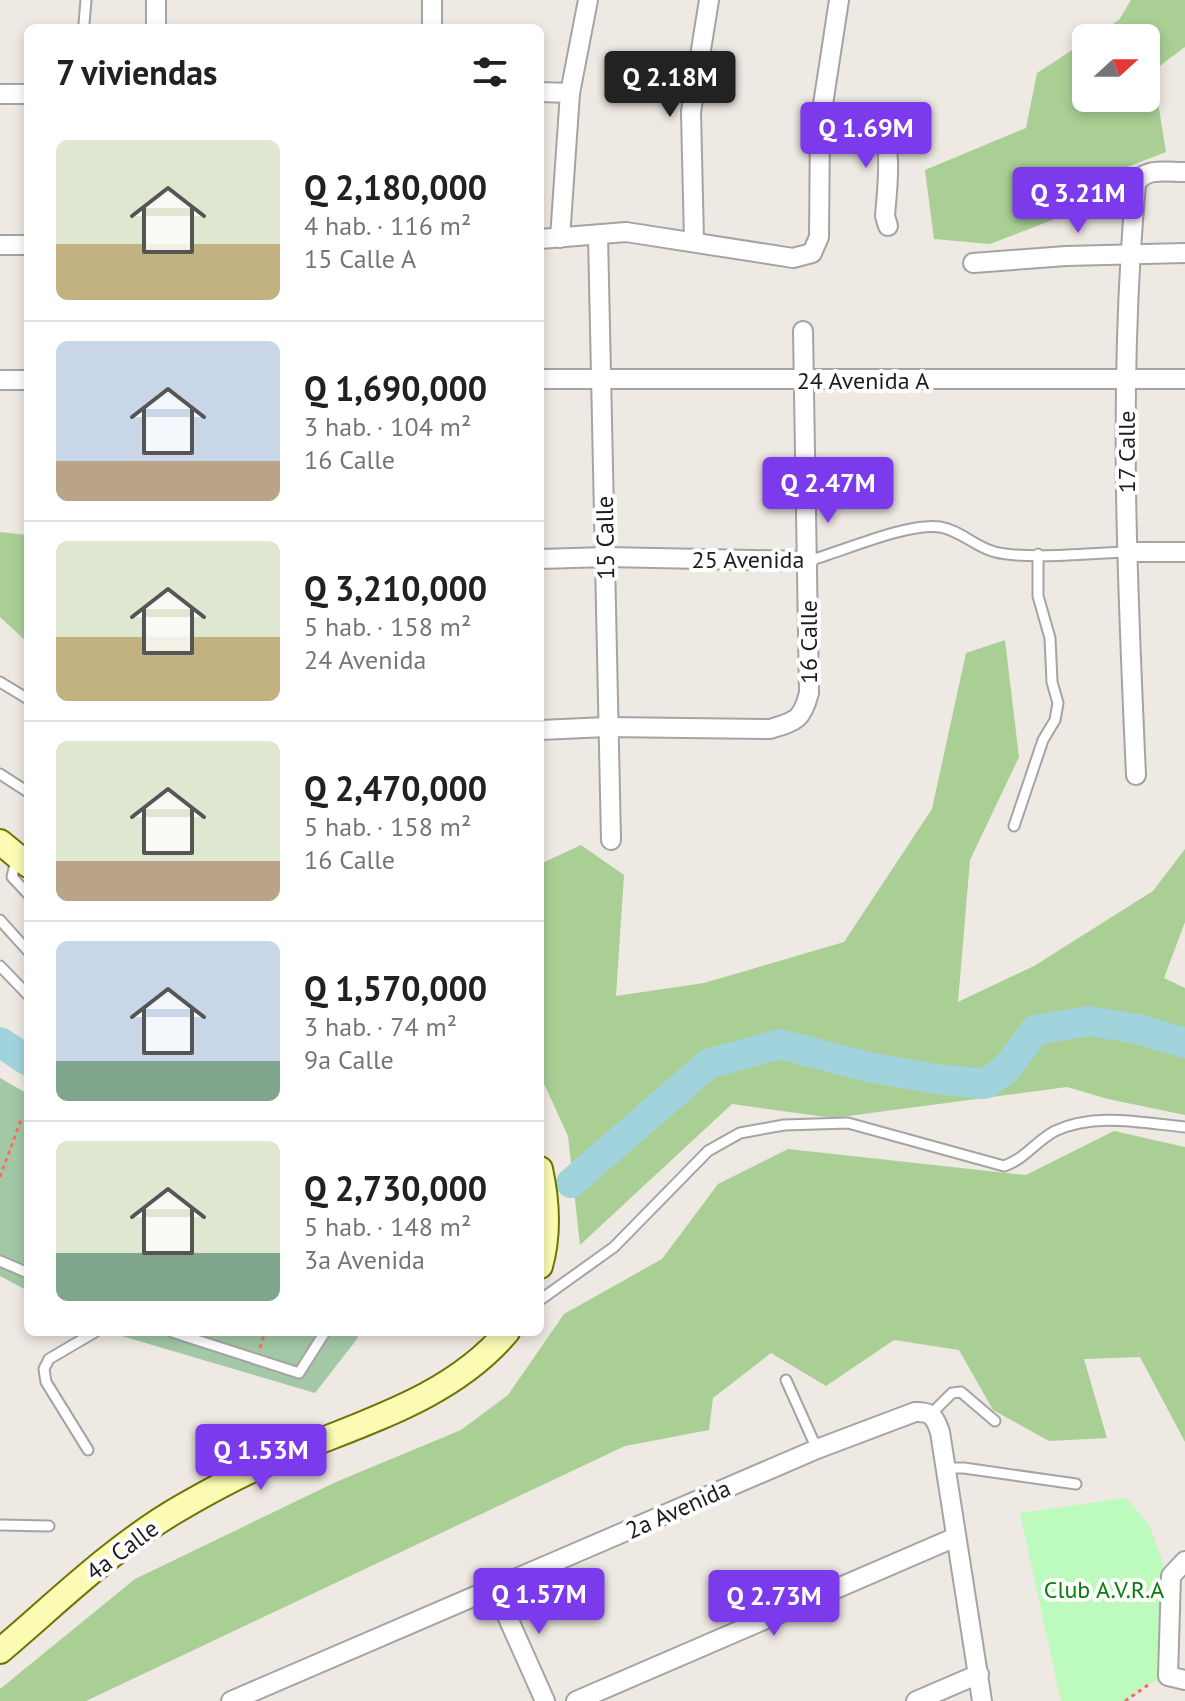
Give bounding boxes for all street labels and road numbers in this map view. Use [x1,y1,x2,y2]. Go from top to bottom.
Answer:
street label: 24 Avenida A [797,365,929,396]
street label: 17 Calle [1111,411,1142,493]
street label: 15 Calle [589,496,621,580]
street label: 25 Avenida [692,544,804,575]
street label: 16 Calle [793,600,824,684]
street label: 2a Avenida [621,1472,735,1546]
street label: 4a Calle [80,1513,164,1587]

